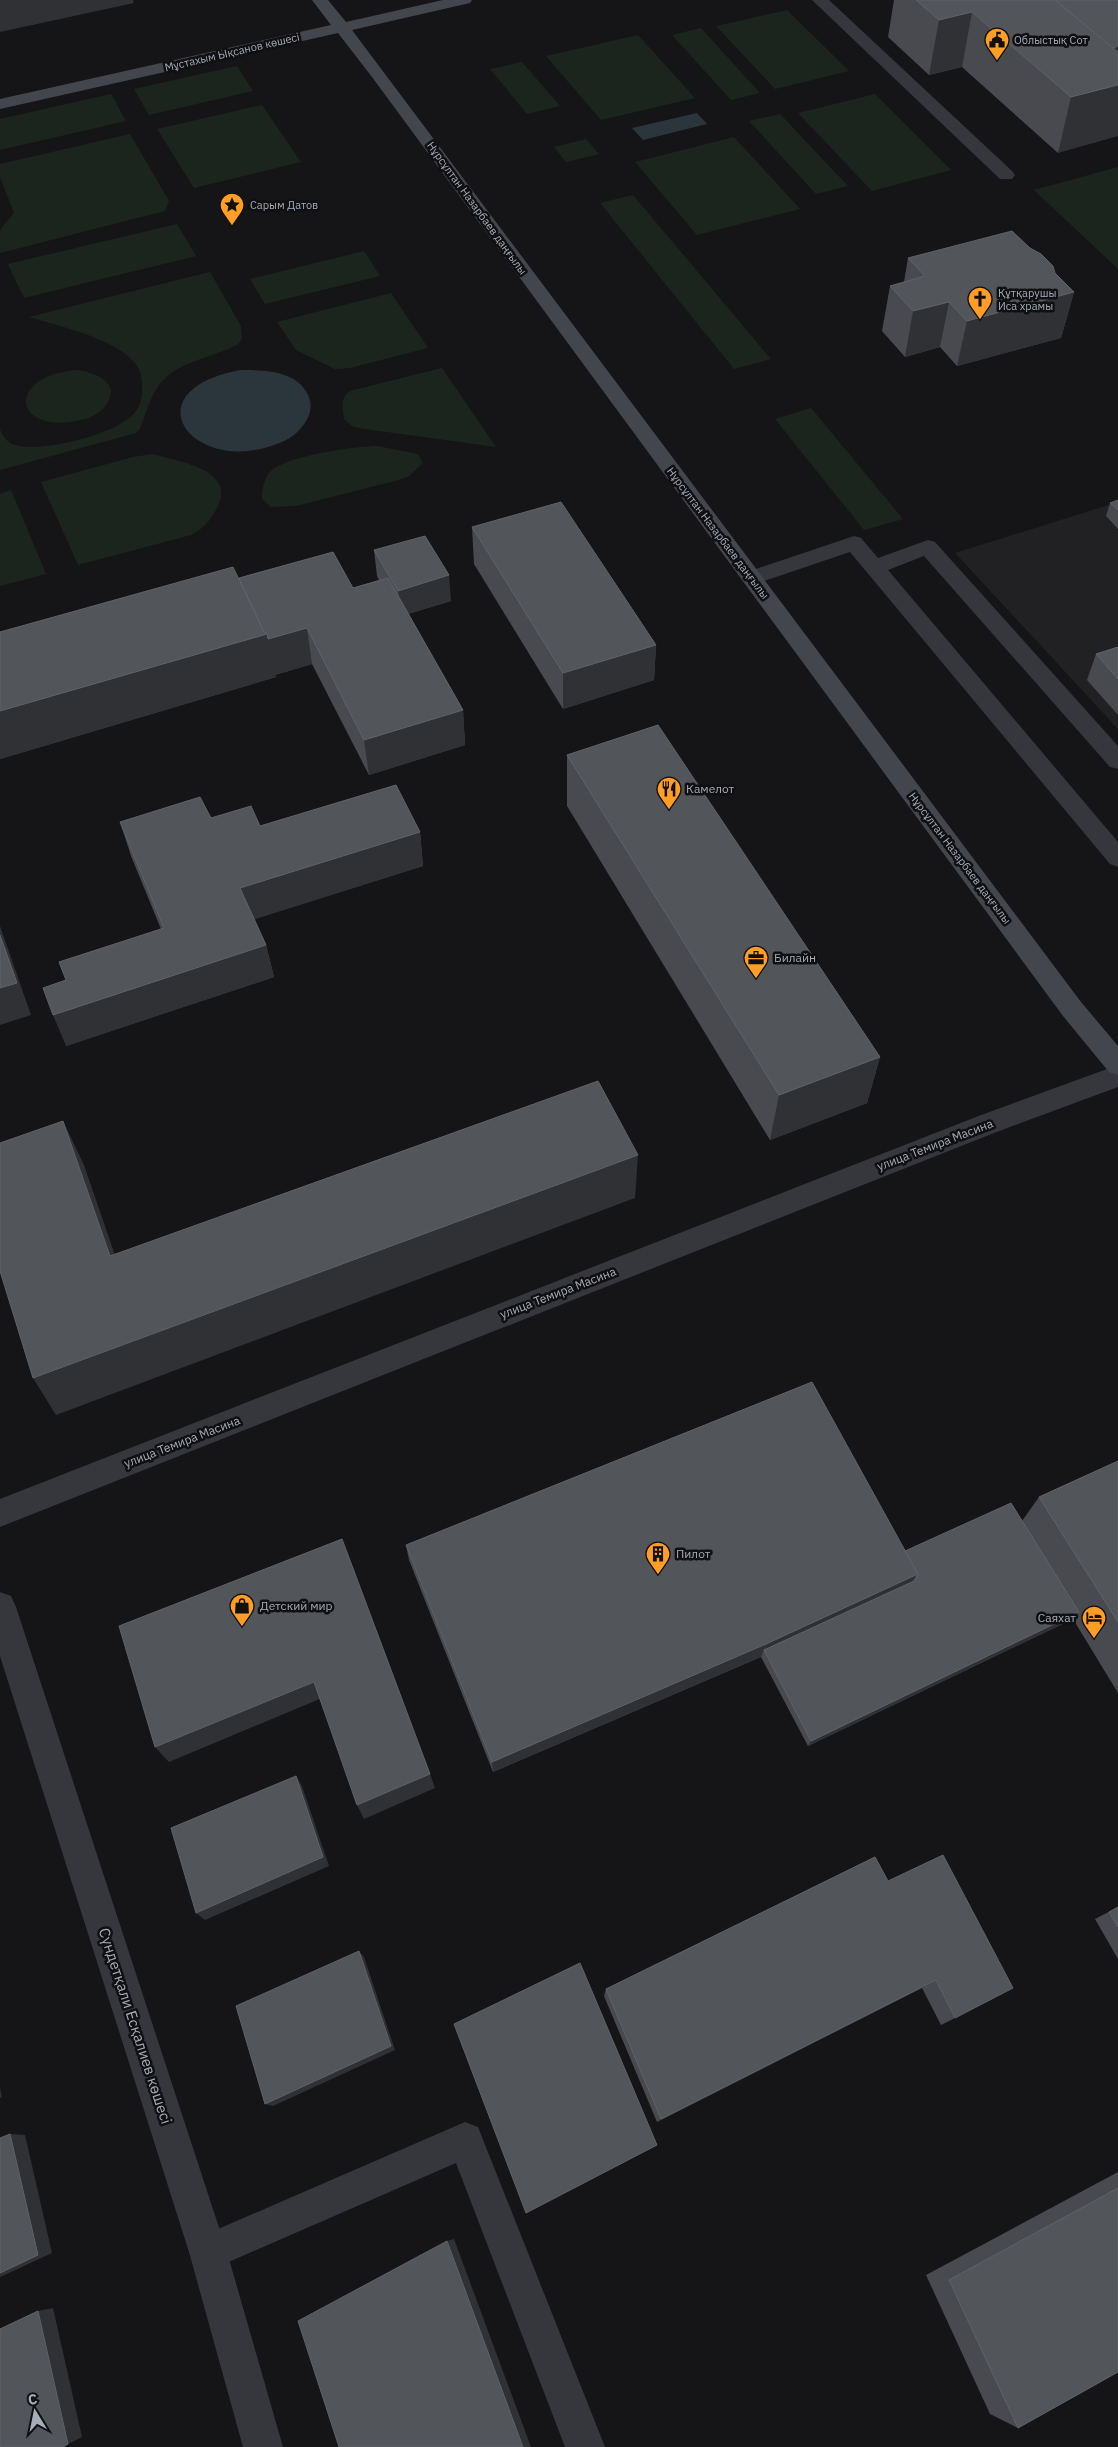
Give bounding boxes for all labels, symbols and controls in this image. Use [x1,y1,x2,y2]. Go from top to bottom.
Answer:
public building icon: Облыстық Сот [984,27,1010,61]
street label: Мұстахым Ықсанов көшесі [163,30,301,74]
place label: Облыстық Сот [1014,33,1088,47]
street label: Нұрсұлтан Назарбаев даңғылы [424,139,530,277]
place icon: Сарым Датов [219,192,245,226]
place label: Сарым Датов [250,198,318,212]
church icon: Құтқарушы Иса храмы [967,286,993,320]
place label: Құтқарушы Иса храмы [998,286,1057,313]
street label: Нұрсұлтан Назарбаев даңғылы [664,464,772,602]
restaurant icon: Камелот [656,776,682,810]
place label: Камелот [686,781,735,796]
street label: Нұрсұлтан Назарбаев даңғылы [906,789,1014,927]
office icon: Билайн [743,945,769,979]
place label: Билайн [774,950,816,965]
street label: улица Темира Масина [875,1115,996,1174]
street label: улица Темира Масина [498,1263,619,1322]
street label: улица Темира Масина [122,1412,243,1471]
building icon: Пилот [645,1541,671,1575]
place label: Пилот [676,1546,711,1561]
shop icon: Детский мир [229,1593,255,1627]
place label: Детский мир [260,1598,333,1613]
hotel icon: Саяхат [1081,1605,1107,1639]
place label: Саяхат [1038,1610,1076,1625]
street label: Сүндетқали Есқалиев көшесі [95,1925,176,2126]
north arrow [10,2387,60,2437]
text: С [27,2390,39,2409]

